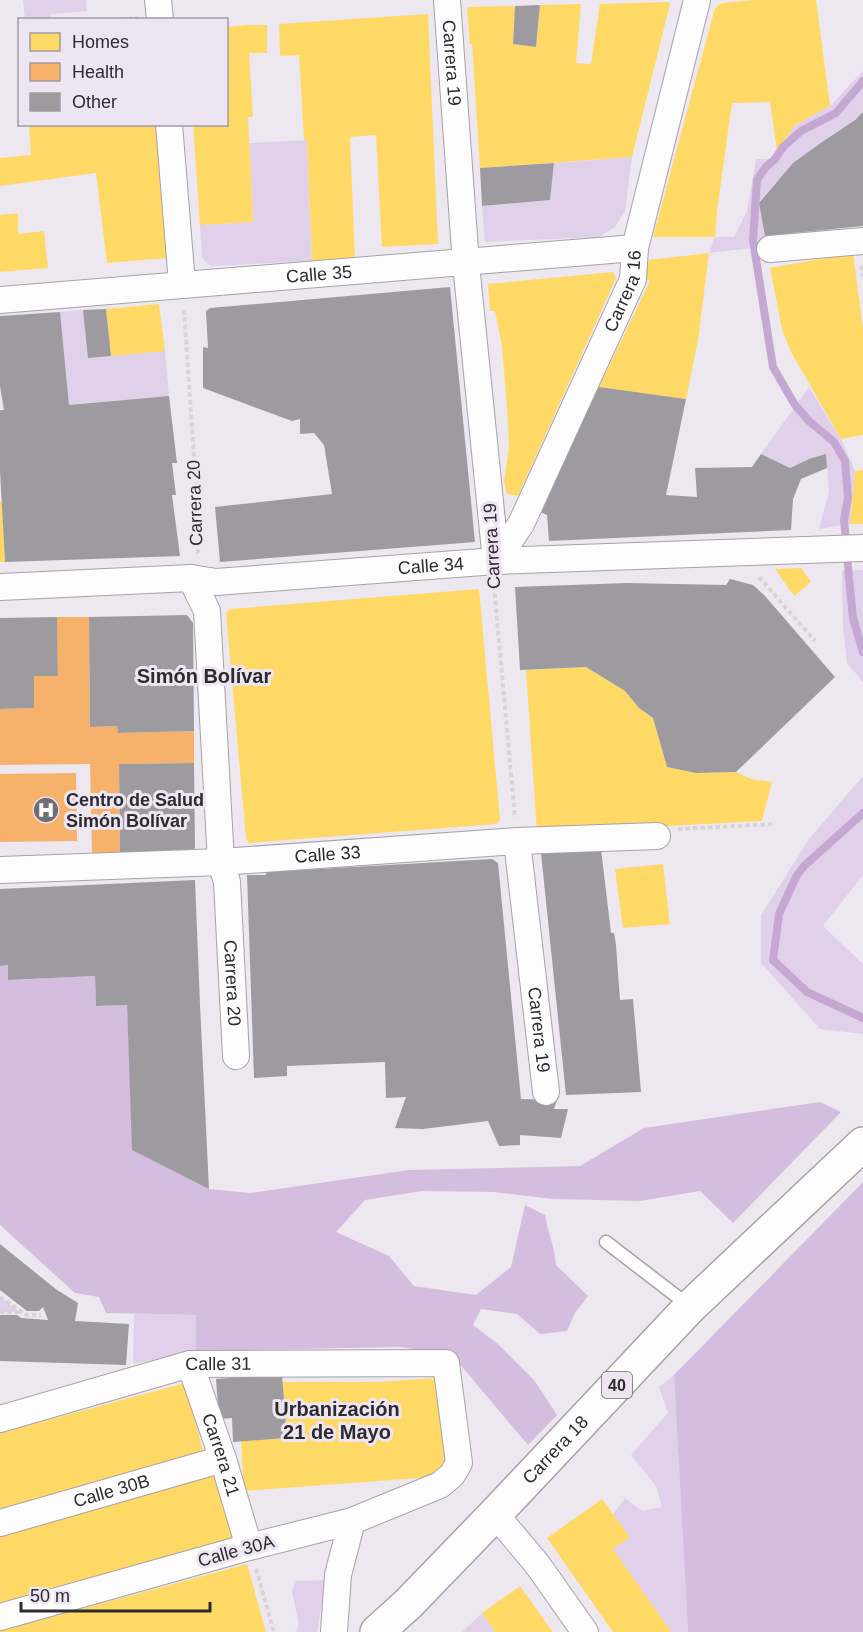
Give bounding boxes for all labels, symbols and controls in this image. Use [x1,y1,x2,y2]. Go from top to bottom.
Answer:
legend [18,18,228,126]
street label: Carrera 19 [438,19,465,106]
text: Homes [72,32,129,52]
text: Health [72,62,124,82]
text: Other [72,92,117,112]
street label: Carrera 16 [600,249,645,335]
street label: Calle 35 [285,262,353,287]
street label: Carrera 20 [184,460,206,546]
street label: Carrera 19 [480,503,504,589]
street label: Calle 34 [397,553,465,578]
district label: Simón Bolívar [137,665,271,687]
place label: Centro de Salud Simón Bolívar [66,790,204,831]
hospital icon: Centro de Salud Simón Bolívar [31,795,61,825]
street label: Calle 33 [294,842,361,867]
street label: Carrera 20 [220,939,244,1026]
street label: Carrera 19 [524,986,554,1074]
street label: Calle 31 [185,1354,251,1374]
road number: 40 [602,1372,632,1398]
district label: Urbanización 21 de Mayo [274,1398,400,1443]
street label: Carrera 21 [198,1411,243,1499]
street label: Carrera 18 [519,1412,592,1488]
street label: Calle 30B [71,1471,152,1511]
street label: Calle 30A [196,1531,276,1571]
scale bar [21,1575,210,1613]
text: 50 m [30,1586,70,1606]

